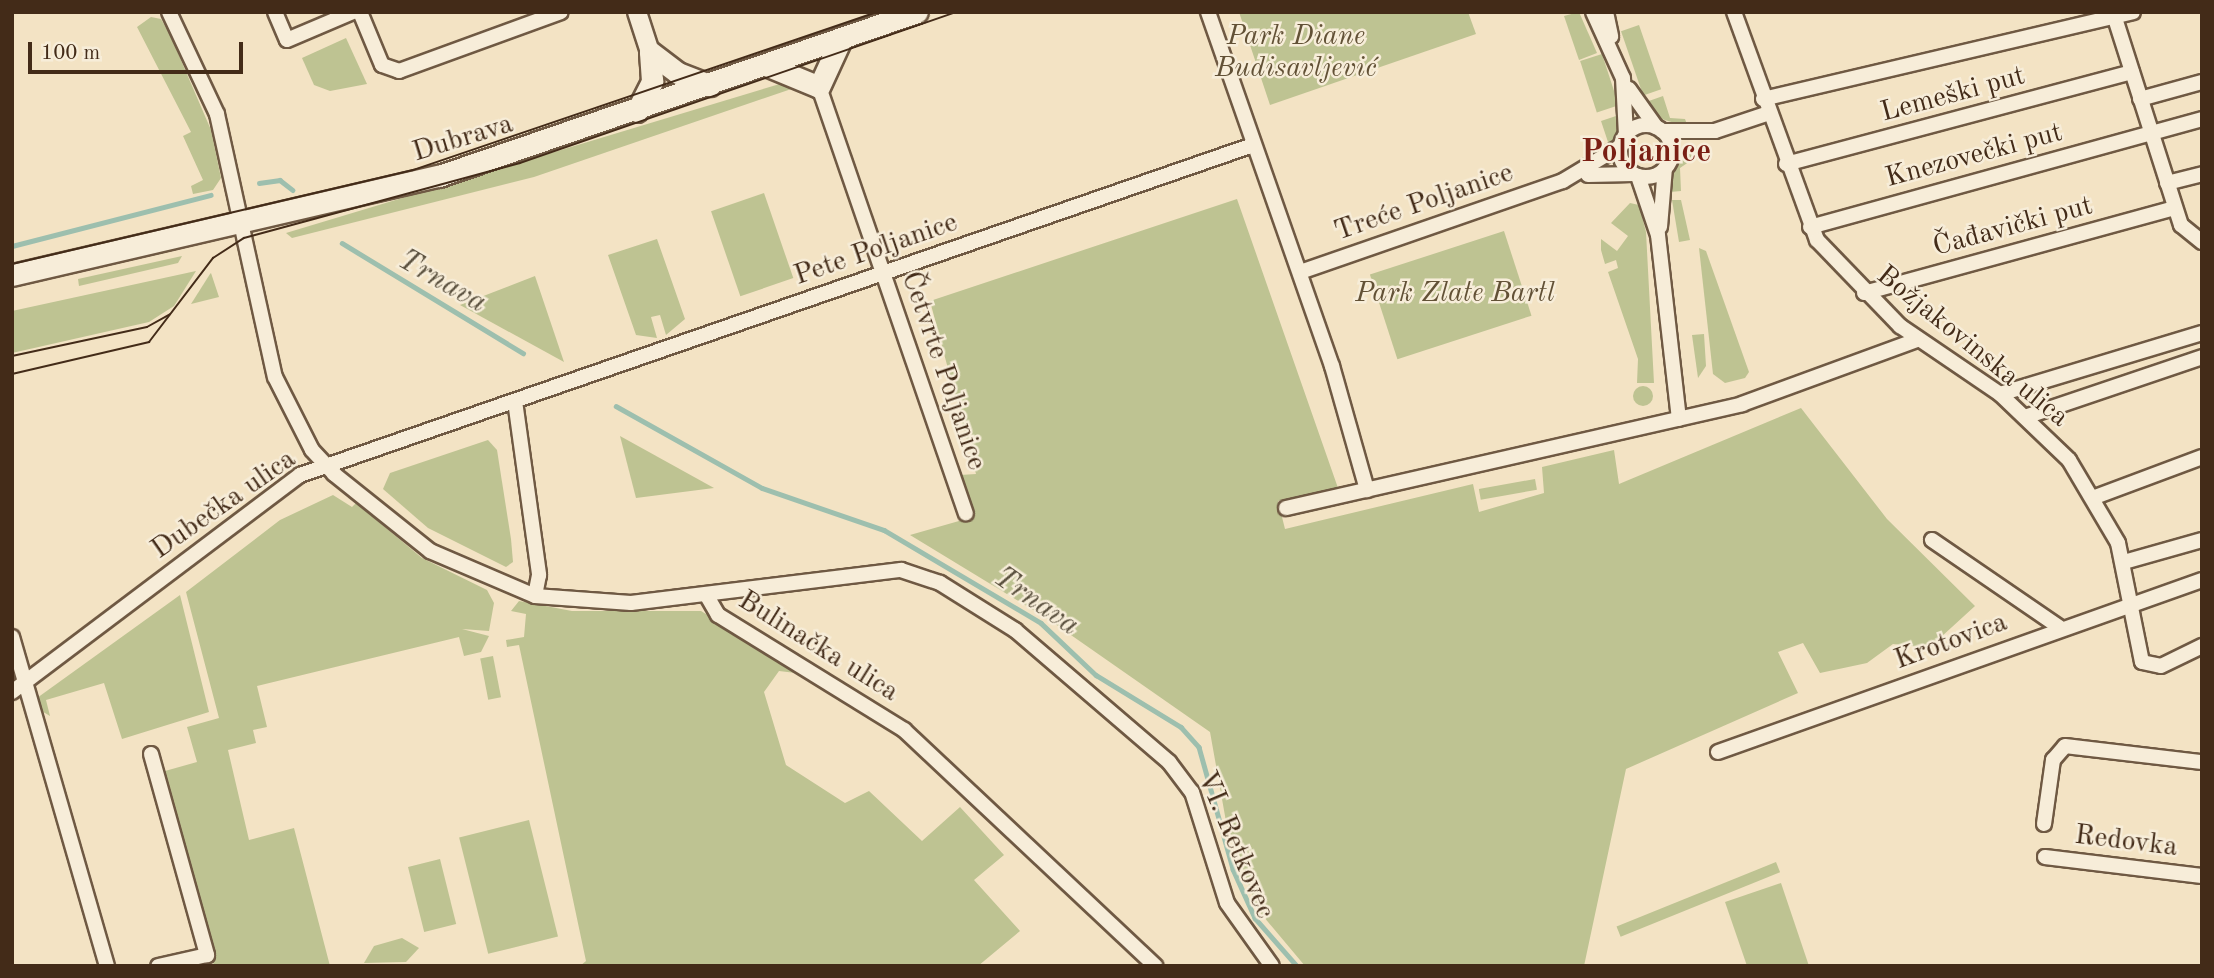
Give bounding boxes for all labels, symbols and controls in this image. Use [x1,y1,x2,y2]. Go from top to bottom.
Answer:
park label: Park Diane Budisavljević [1215,20,1377,86]
scale bar [32,28,247,72]
text: 100 m [41,43,100,64]
street label: Lemeški put [1877,60,2029,130]
street label: Dubrava [409,108,517,170]
street label: Knezovečki put [1882,116,2066,196]
district label: Poljanice [1581,134,1711,172]
street label: Treće Poljanice [1330,157,1518,249]
street label: Čađavički put [1929,190,2097,264]
street label: Pete Poljanice [790,206,962,294]
water label: Trnava [391,242,493,322]
street label: Božjakovinska ulica [1869,259,2075,435]
street label: Četvrte Poljanice [893,267,993,475]
park label: Park Zlate Bartl [1355,277,1555,311]
street label: Dubečka ulica [145,443,303,567]
water label: Trnava [986,560,1086,644]
street label: Bulinačka ulica [732,584,904,710]
street label: Krotovica [1890,606,2012,678]
street label: VI. Retkovec [1189,766,1281,924]
street label: Redovka [2073,819,2179,865]

